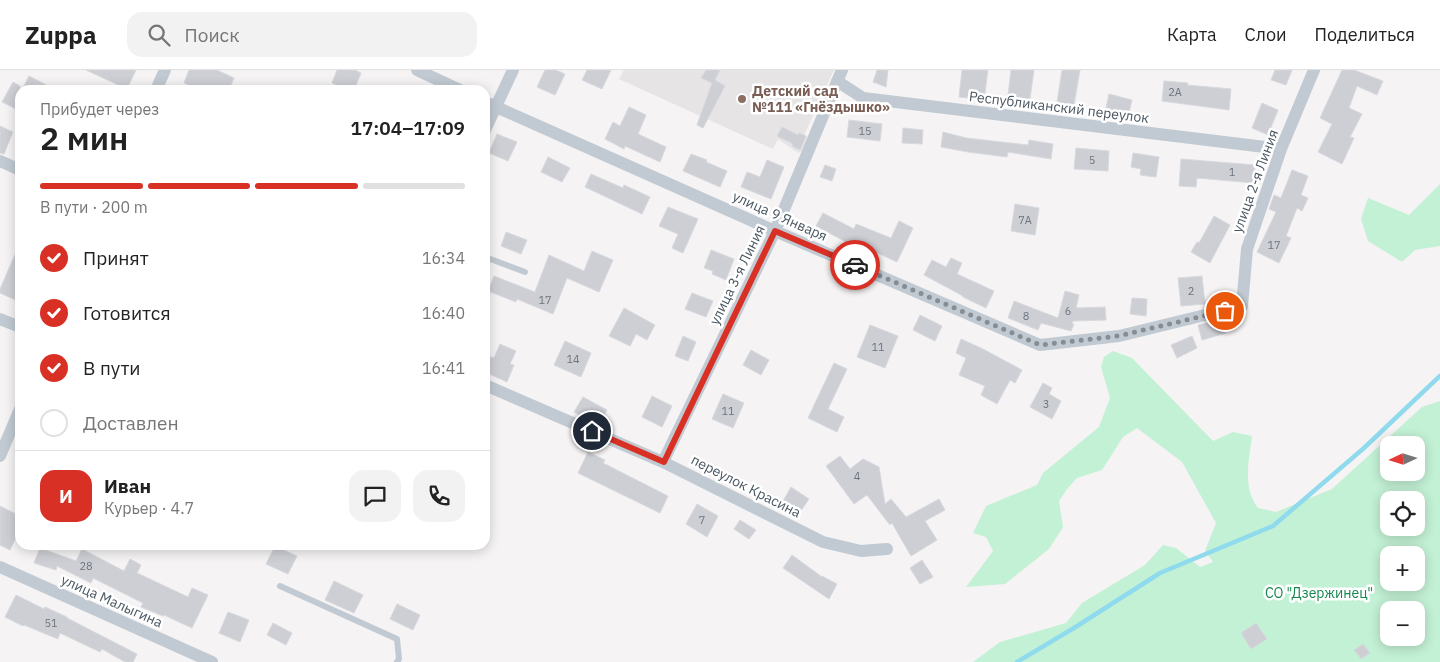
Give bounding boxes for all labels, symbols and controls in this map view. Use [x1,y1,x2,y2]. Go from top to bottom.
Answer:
search box [127,12,477,57]
text: Zuppa [25,19,97,51]
icon: search [145,21,173,49]
text: Поиск [185,23,240,47]
text: Карта [1167,23,1217,46]
text: Слои [1245,23,1287,46]
text: Поделиться [1315,23,1415,46]
place label: Детский сад №111 «Гнёздышко» [752,82,890,116]
house number: 2А [1168,85,1182,99]
street label: Республиканский переулок [968,87,1150,127]
marker: Детский сад №111 «Гнёздышко» [736,93,748,105]
text: Прибудет через [40,99,159,119]
text: 17:04–17:09 [351,116,465,140]
text: 2 мин [40,117,128,159]
house number: 15 [858,124,872,138]
street label: улица 2-я Линия [1228,127,1282,235]
house number: 5 [1089,153,1095,167]
house number: 1 [1229,165,1236,179]
street label: улица 9 Января [730,187,830,245]
text: В пути · 200 m [40,197,148,217]
house number: 7А [1018,213,1032,227]
street label: улица 3-я Линия [705,222,769,328]
house number: 17 [1267,238,1281,252]
courier [830,240,880,290]
icon: check [40,244,68,272]
text: Принят [83,246,149,270]
text: 16:34 [422,248,465,268]
icon: car [841,251,869,279]
house number: 2 [1188,284,1194,298]
pin [1204,290,1246,332]
house number: 17 [538,293,552,307]
icon: bag [1211,297,1239,325]
icon: check [40,299,68,327]
text: Готовится [83,301,171,325]
text: 16:40 [422,303,465,323]
house number: 6 [1065,304,1071,318]
house number: 8 [1023,309,1029,323]
house number: 11 [871,340,885,354]
house number: 14 [566,352,580,366]
icon: check [40,354,68,382]
text: В пути [83,356,141,380]
text: 16:41 [422,358,465,378]
house number: 3 [1043,397,1049,411]
house number: 11 [721,404,735,418]
pin [571,410,613,452]
text: Доставлен [83,411,179,435]
icon: home [578,417,606,445]
north arrow [1380,436,1425,481]
map controls [1380,436,1425,646]
street label: переулок Красина [688,451,804,522]
house number: 4 [854,469,861,483]
button: chat [349,470,401,522]
button: phone [413,470,465,522]
text: Иван [104,474,151,498]
text: И [59,484,73,508]
button: locate [1380,491,1425,536]
text: Курьер · 4.7 [104,498,194,518]
house number: 7 [699,513,705,527]
button: + [1380,546,1425,591]
house number: 28 [79,559,93,573]
street label: улица Малыгина [58,571,166,632]
park label: СО "Дзержинец" [1265,584,1373,602]
button: − [1380,601,1425,646]
house number: 51 [44,616,58,630]

